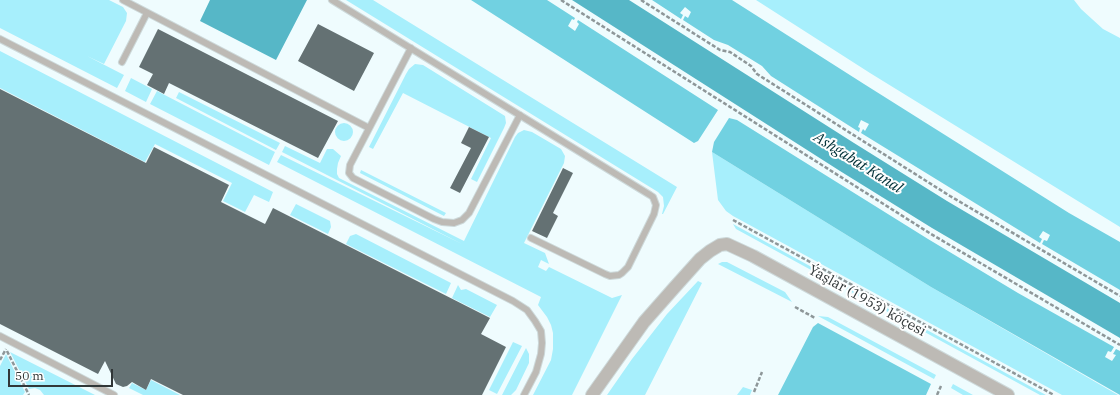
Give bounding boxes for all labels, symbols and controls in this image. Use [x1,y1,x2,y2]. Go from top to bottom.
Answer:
water label: Ashgabat Kanal [810,129,906,197]
street label: Ýaşlar (1953) köçesi [805,262,929,340]
scale bar [10,361,115,387]
text: 50 m [15,368,44,383]

